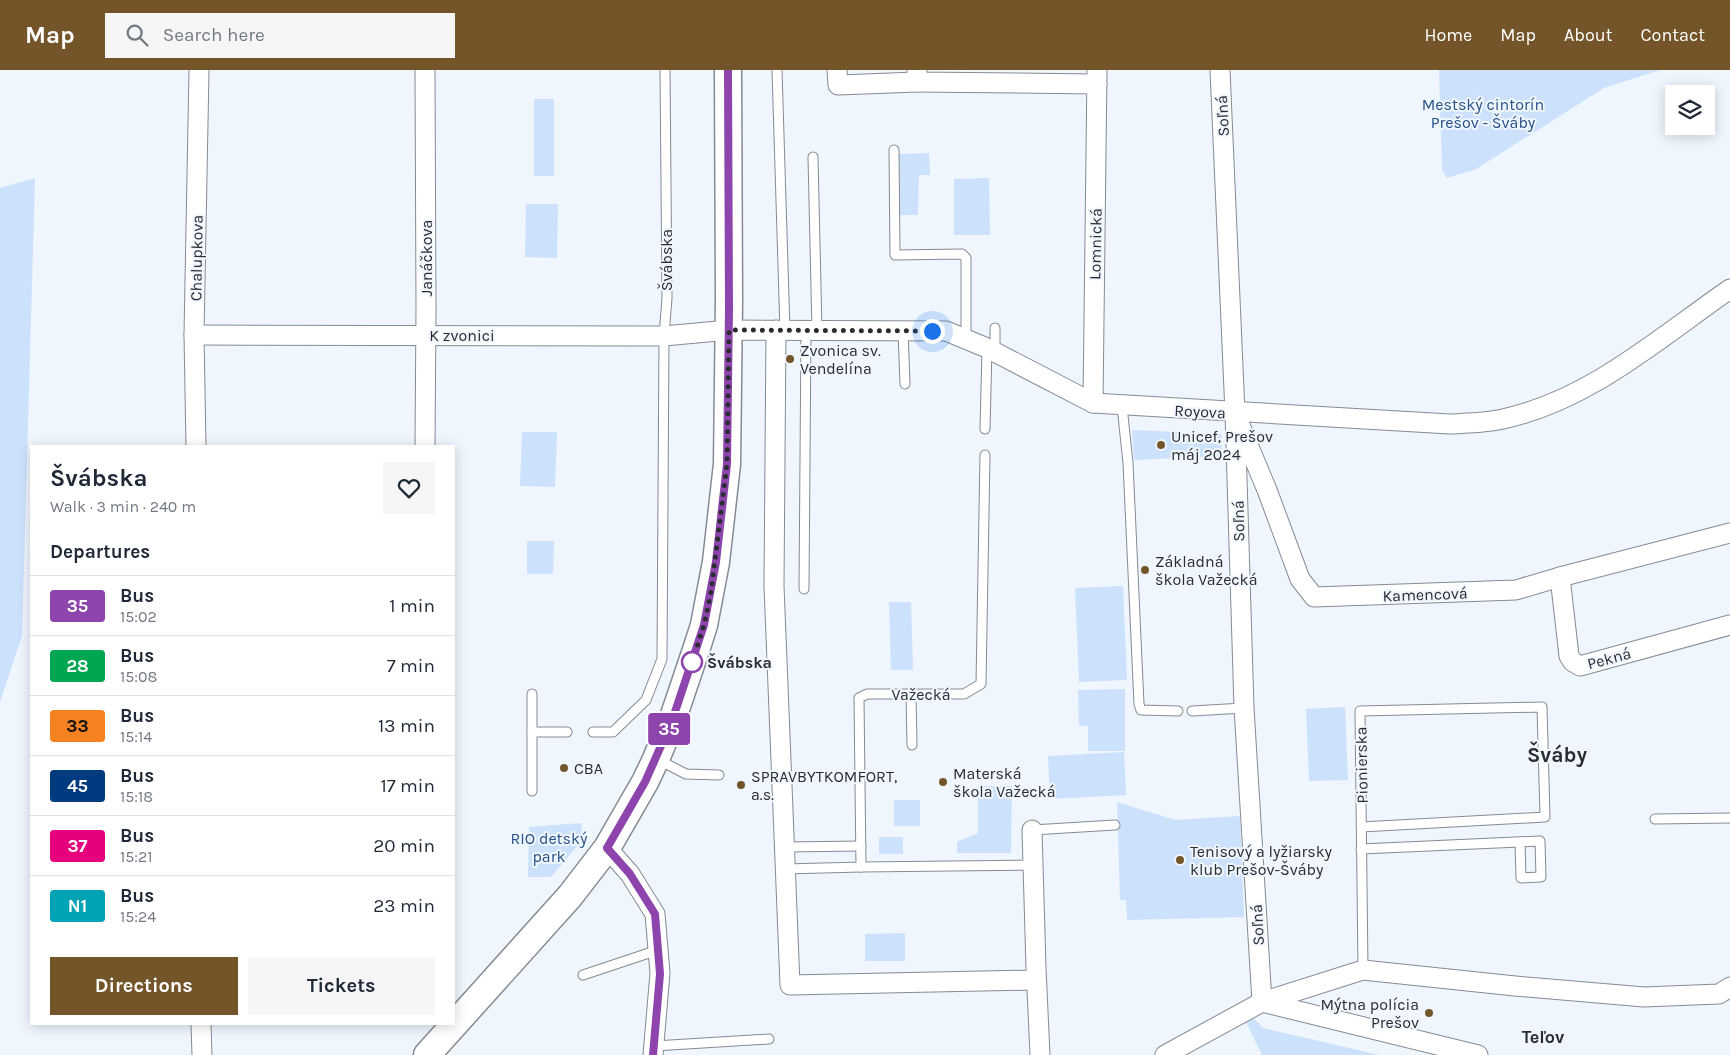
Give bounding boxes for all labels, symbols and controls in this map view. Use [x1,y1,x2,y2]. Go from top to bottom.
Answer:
search box [105,13,455,58]
text: Map [25,21,75,49]
icon: search [123,21,151,49]
text: Search here [163,24,265,46]
text: Home [1424,24,1472,46]
text: Map [1500,24,1536,46]
text: About [1564,24,1613,46]
text: Contact [1641,24,1705,46]
map controls [1665,85,1715,135]
button: layers [1665,85,1715,135]
street label: Soľná [1212,95,1233,137]
park label: Mestský cintorín Prešov - Šváby [1422,95,1544,132]
street label: Lomnická [1085,208,1106,280]
street label: Chalupkova [186,215,207,301]
street label: Janáčkova [417,220,436,296]
street label: Švábska [657,229,676,291]
your location [920,319,945,344]
street label: K zvonici [429,326,495,345]
place label: Zvonica sv. Vendelína [800,341,881,378]
marker: Zvonica sv. Vendelína [784,353,796,365]
street label: Royova [1174,401,1226,422]
place label: Unicef, Prešov máj 2024 [1171,427,1273,464]
marker: Unicef, Prešov máj 2024 [1155,439,1167,451]
button: heart [383,462,435,514]
text: Švábska [50,464,147,492]
text: Walk · 3 min · 240 m [50,497,196,516]
street label: Soľná [1229,500,1248,542]
text: Departures [50,541,150,563]
place label: Základná škola Važecká [1155,552,1257,589]
marker: Základná škola Važecká [1139,564,1151,576]
street label: Kamencová [1382,584,1468,605]
text: Bus [120,585,154,607]
text: 35 [67,595,88,617]
text: 1 min [389,595,435,617]
text: 15:02 [120,607,157,626]
street label: Pekná [1585,644,1633,673]
text: Bus [120,645,154,667]
marker: Švábska [681,651,703,673]
place label: Švábska [707,652,772,672]
text: 28 [66,655,89,677]
text: 7 min [387,655,435,677]
text: 15:08 [120,667,157,686]
street label: Važecká [891,685,951,704]
text: Bus [120,705,154,727]
line badge: 35 [646,713,692,745]
text: 33 [66,715,89,737]
text: 13 min [378,715,435,737]
text: 35 [658,718,680,740]
street label: Pionierska [1351,726,1372,804]
text: 15:14 [120,727,152,746]
district label: Šváby [1527,741,1587,767]
place label: CBA [574,759,603,778]
marker: CBA [558,762,570,774]
place label: Materská škola Važecká [953,764,1055,801]
text: Bus [120,765,154,787]
place label: SPRAVBYTKOMFORT, a.s. [751,767,897,804]
text: 45 [67,775,88,797]
text: 17 min [380,775,435,797]
marker: Materská škola Važecká [937,776,949,788]
marker: SPRAVBYTKOMFORT, a.s. [735,779,747,791]
text: 15:18 [120,787,153,806]
text: Bus [120,825,154,847]
park label: RIO detský park [511,829,588,866]
text: 37 [67,835,88,857]
text: 20 min [373,835,435,857]
place label: Tenisový a lyžiarsky klub Prešov-Šváby [1190,842,1333,879]
text: 15:21 [120,847,153,866]
marker: Tenisový a lyžiarsky klub Prešov-Šváby [1174,854,1186,866]
text: Bus [120,885,154,907]
text: N1 [68,895,87,917]
text: 23 min [373,895,435,917]
street label: Soľná [1247,904,1268,946]
text: 15:24 [120,907,156,926]
button: Directions [50,957,238,1015]
button: Tickets [248,957,435,1015]
place label: Mýtna polícia Prešov [1321,995,1419,1032]
marker: Mýtna polícia Prešov [1423,1007,1435,1019]
district label: Teľov [1522,1026,1565,1048]

